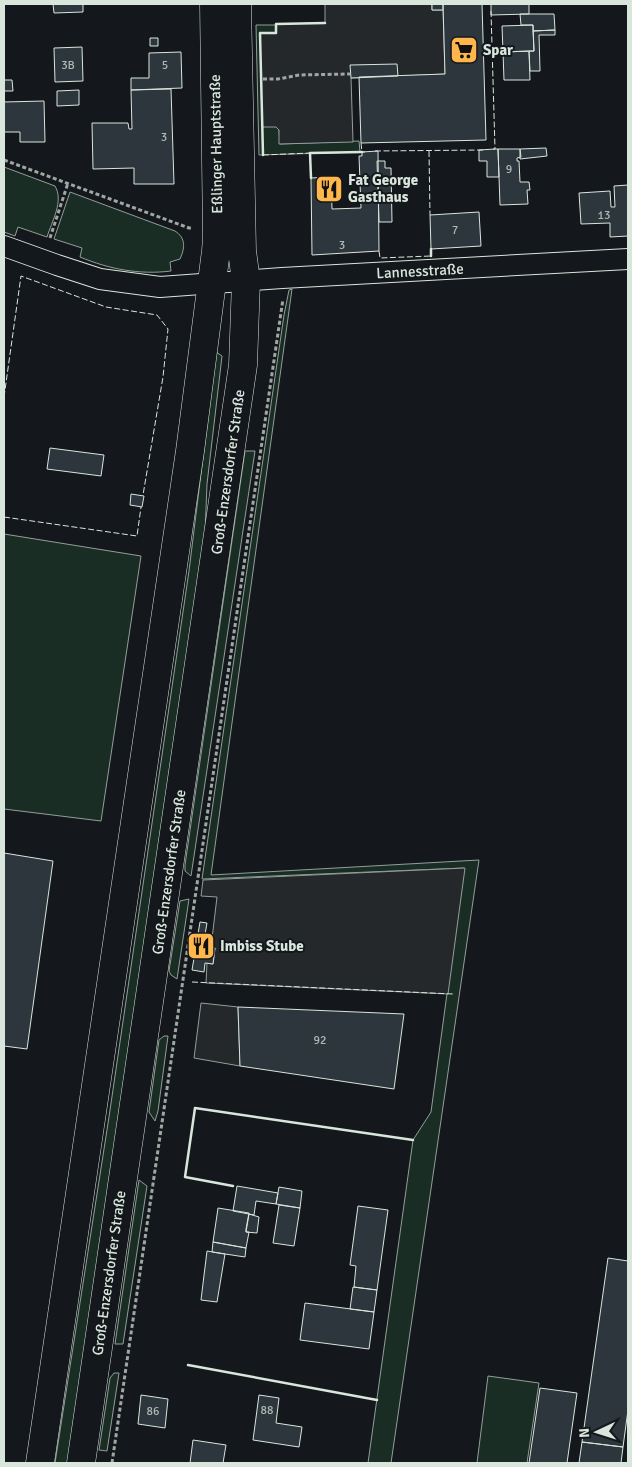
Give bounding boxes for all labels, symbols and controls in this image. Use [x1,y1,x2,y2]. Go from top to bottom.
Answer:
supermarket icon: Spar [449,35,479,65]
place label: Spar [483,41,513,59]
house number: 3B [61,58,75,73]
house number: 5 [162,58,168,73]
street label: Eßlinger Hauptstraße [206,74,226,214]
house number: 3 [161,130,167,145]
house number: 9 [506,162,512,177]
place label: Fat George Gasthaus [348,171,418,206]
restaurant icon: Fat George Gasthaus [314,174,344,204]
house number: 13 [598,208,610,223]
house number: 7 [452,223,458,238]
house number: 3 [339,238,345,253]
street label: Lannesstraße [376,260,464,282]
street label: Groß-Enzersdorfer Straße [208,388,248,556]
street label: Groß-Enzersdorfer Straße [149,788,189,956]
restaurant icon: Imbiss Stube [186,931,216,961]
place label: Imbiss Stube [220,937,304,955]
house number: 92 [314,1033,326,1048]
street label: Groß-Enzersdorfer Straße [89,1189,129,1357]
house number: 88 [261,1403,273,1418]
house number: 86 [147,1404,159,1419]
north arrow [572,1407,622,1457]
text: N [576,1427,593,1438]

